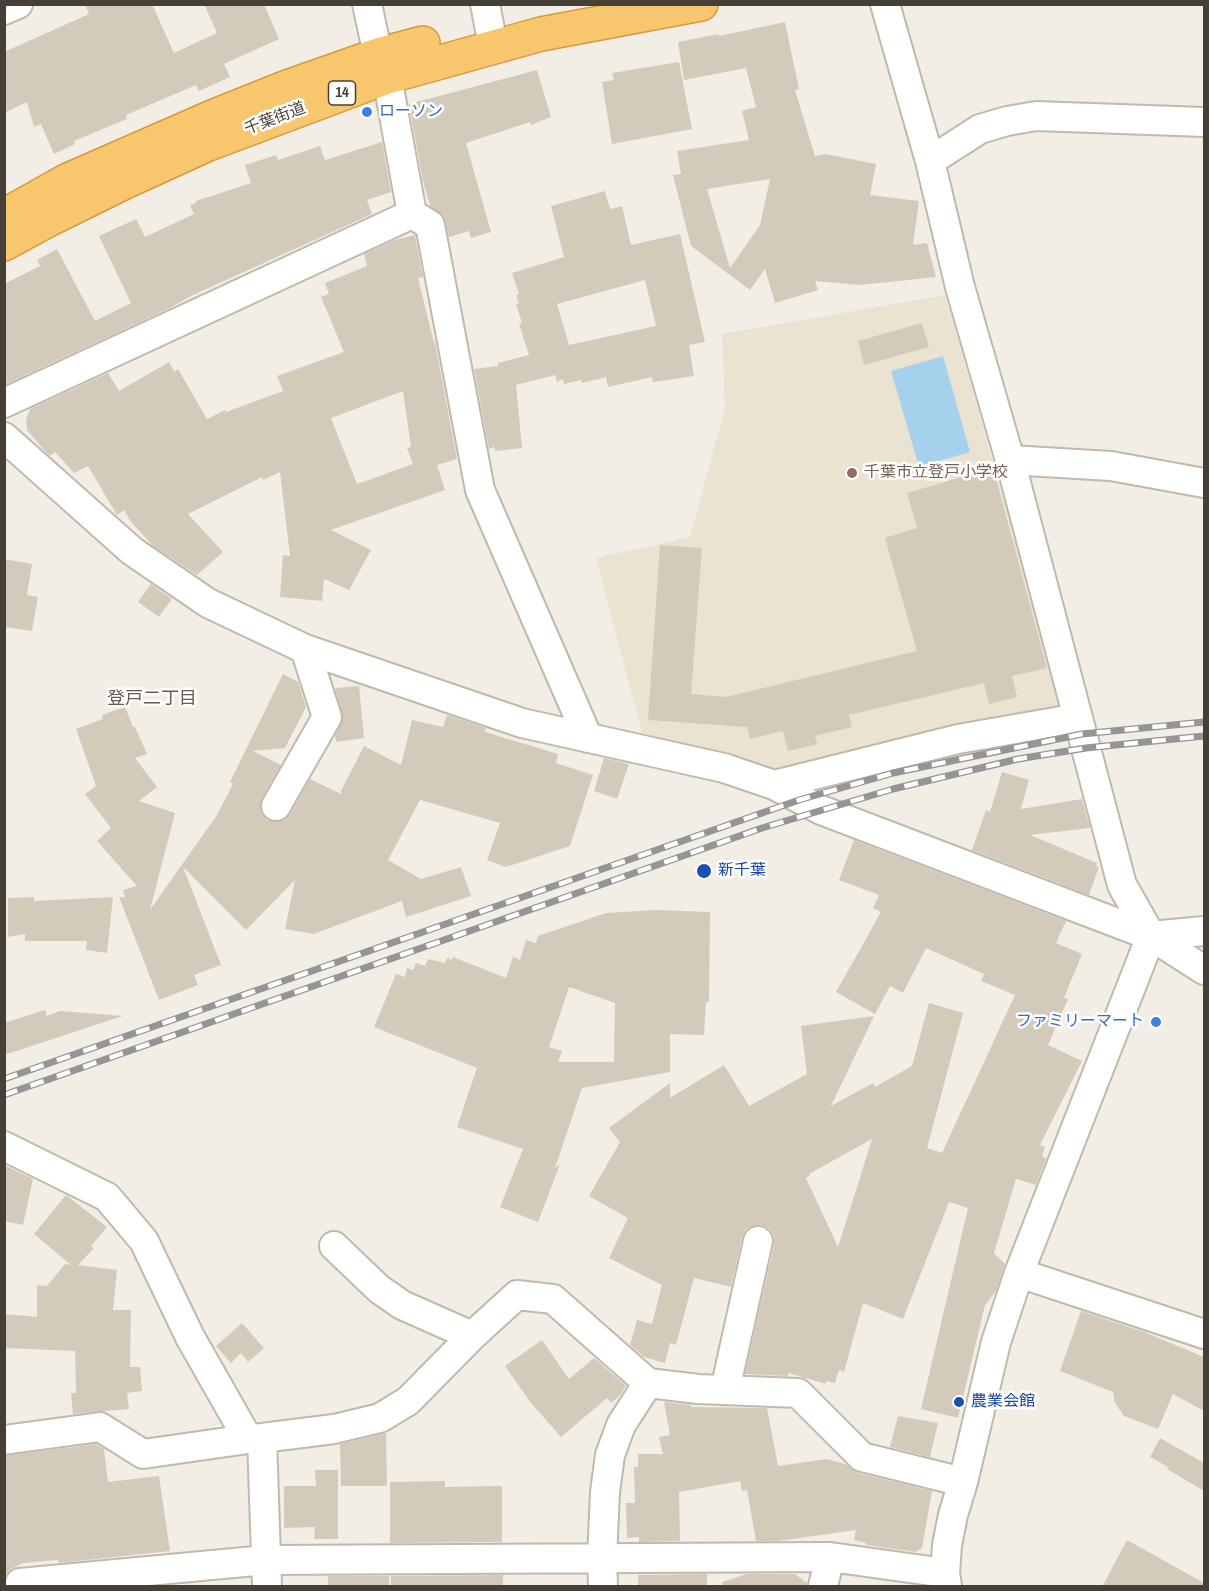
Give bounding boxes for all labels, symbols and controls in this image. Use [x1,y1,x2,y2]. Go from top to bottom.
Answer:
road number: 14 [328,81,356,105]
street label: 千葉街道 [242,99,308,139]
place label: ローソン [379,102,443,122]
marker: ローソン [360,105,374,119]
place label: 千葉市立登戸小学校 [864,463,1008,483]
marker: 千葉市立登戸小学校 [845,466,859,480]
district label: 登戸二丁目 [107,688,197,710]
place label: 新千葉 [718,861,766,881]
marker: 新千葉 [695,862,713,880]
place label: ファミリーマート [1016,1012,1144,1032]
marker: ファミリーマート [1149,1015,1163,1029]
place label: 農業会館 [971,1392,1035,1412]
marker: 農業会館 [952,1395,966,1409]

